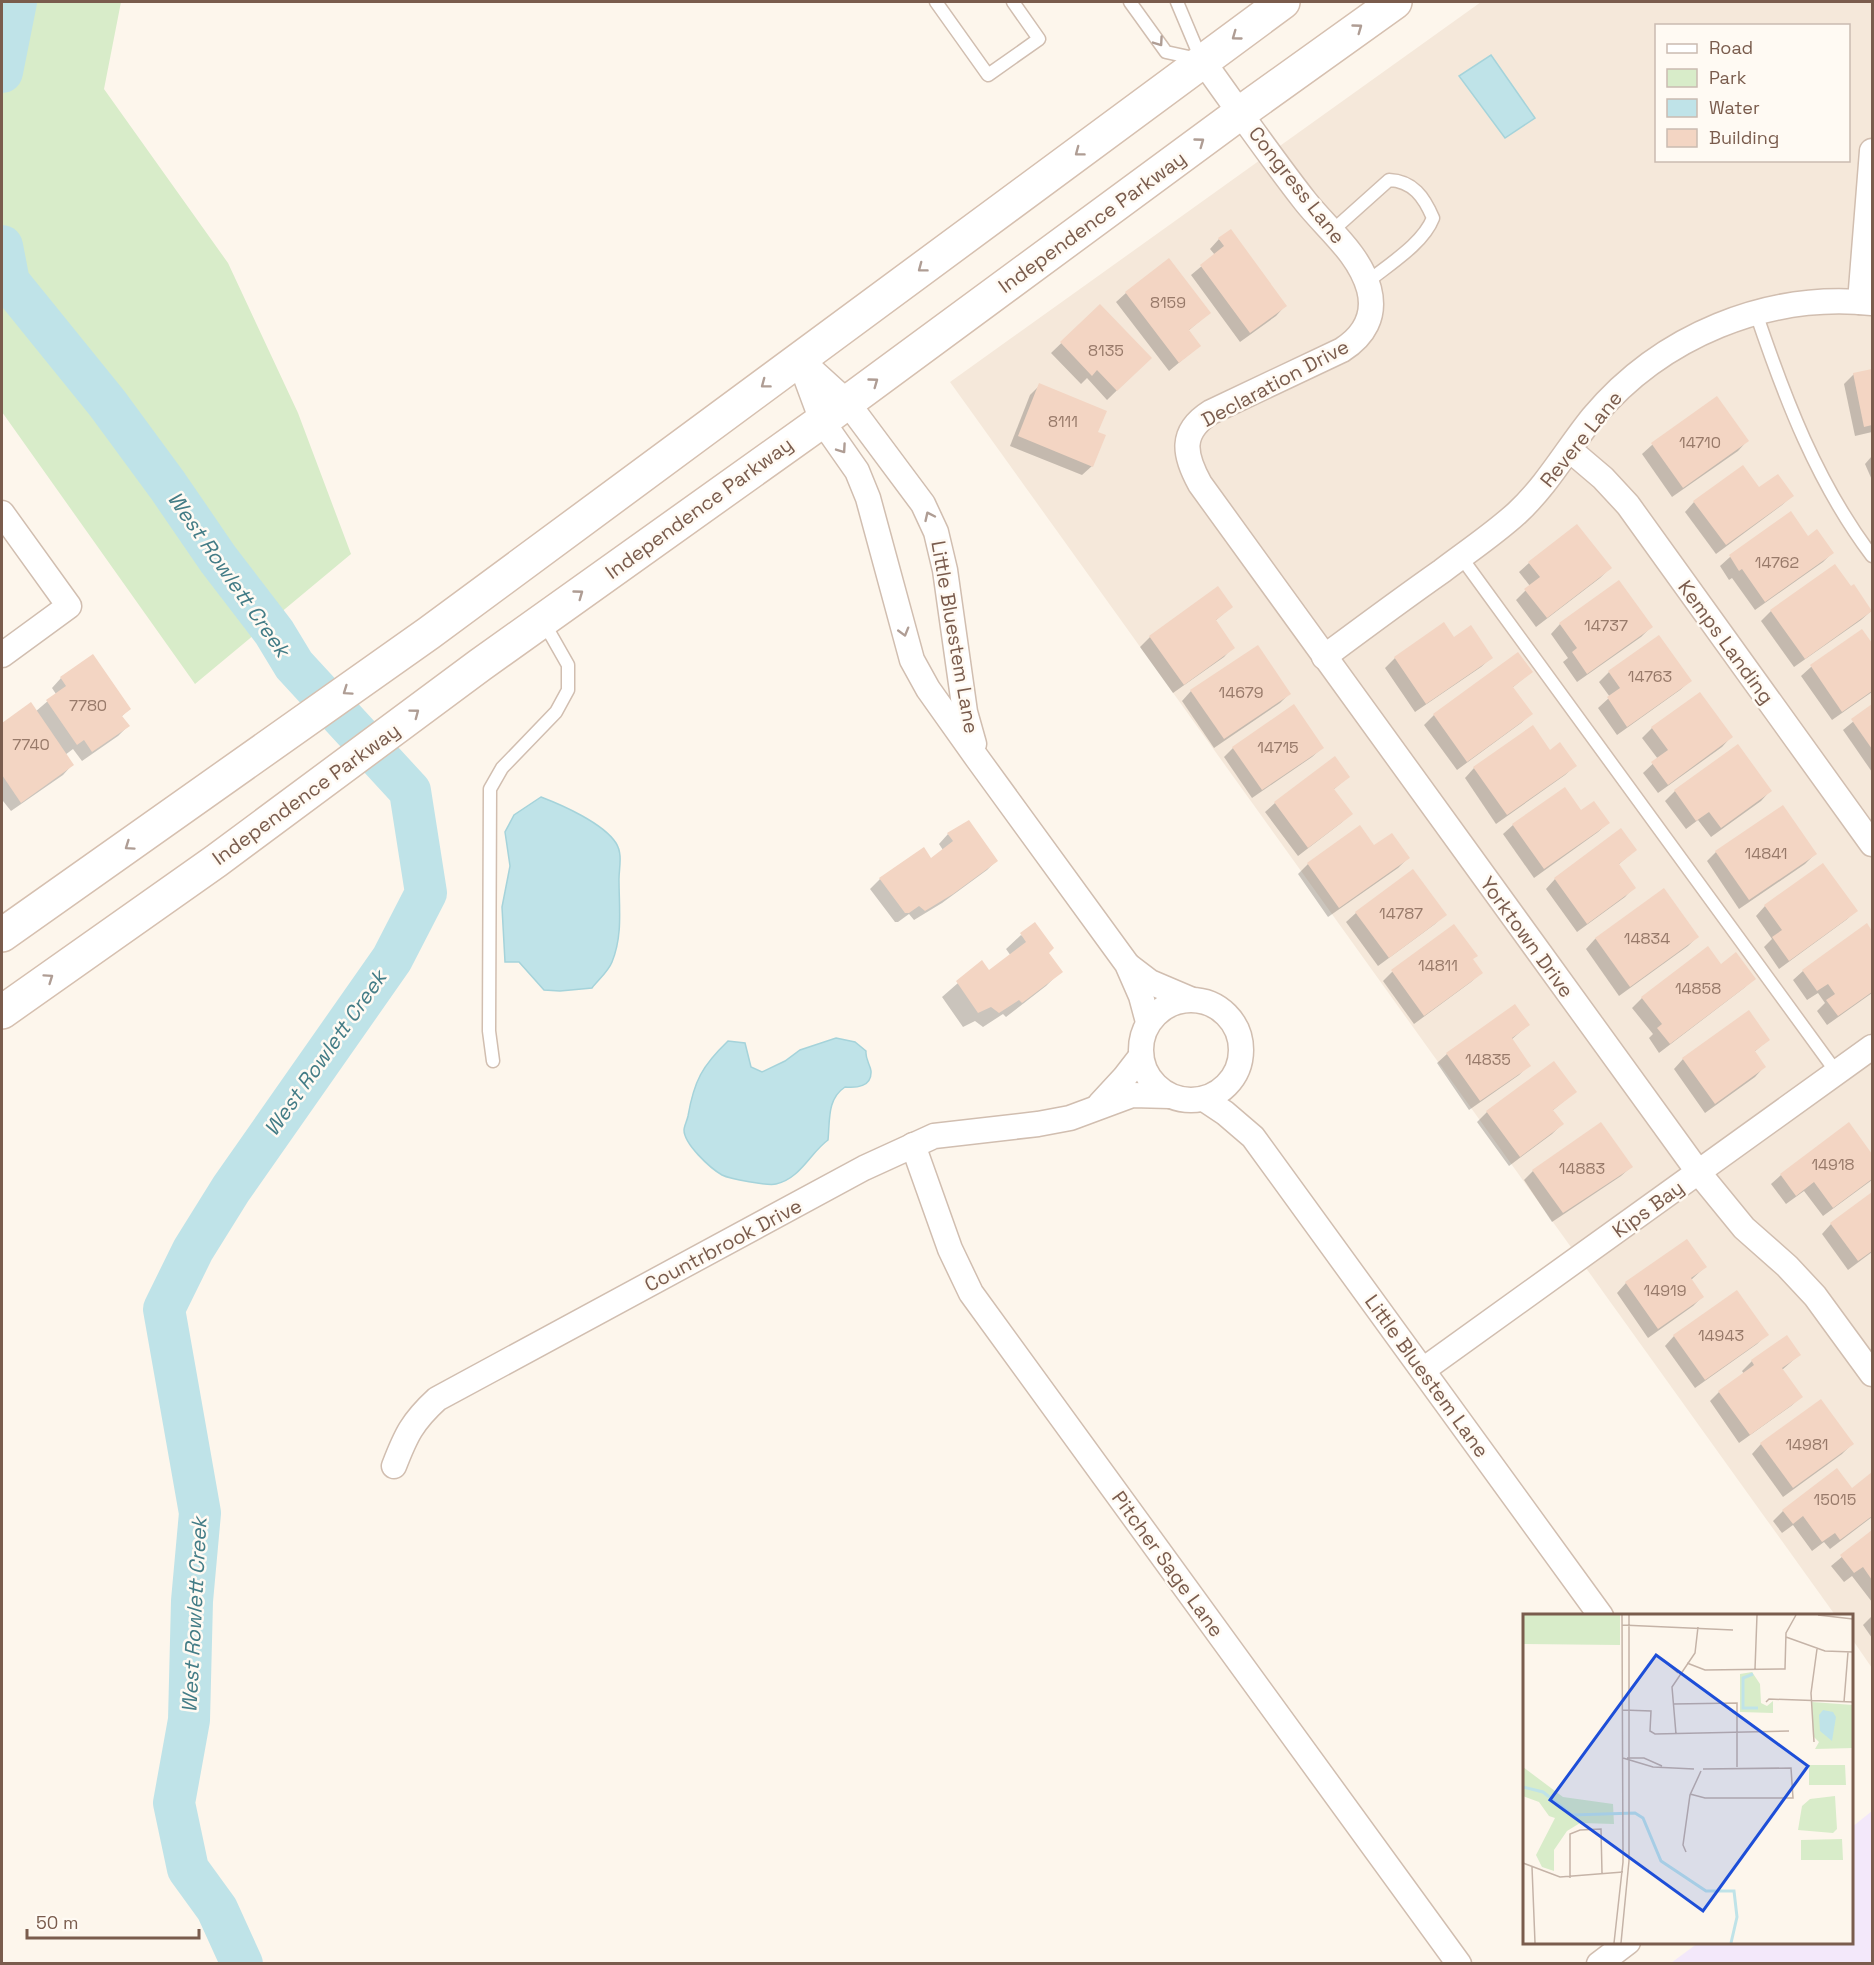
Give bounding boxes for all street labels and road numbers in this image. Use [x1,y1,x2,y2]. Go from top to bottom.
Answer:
street label: Congress Lane [1243,121,1351,249]
street label: Independence Parkway [993,145,1191,299]
street label: Declaration Drive [1197,333,1353,433]
street label: Revere Lane [1534,385,1628,493]
street label: Independence Parkway [600,431,798,585]
street label: Little Bluestem Lane [925,539,985,735]
street label: Kemps Landing [1672,575,1780,709]
street label: Independence Parkway [207,717,405,871]
street label: Yorktown Drive [1474,871,1580,1003]
street label: Kips Bay [1607,1174,1689,1244]
street label: Countrbrook Drive [640,1192,806,1298]
street label: Little Bluestem Lane [1359,1289,1495,1463]
street label: Pitcher Sage Lane [1106,1486,1230,1642]

